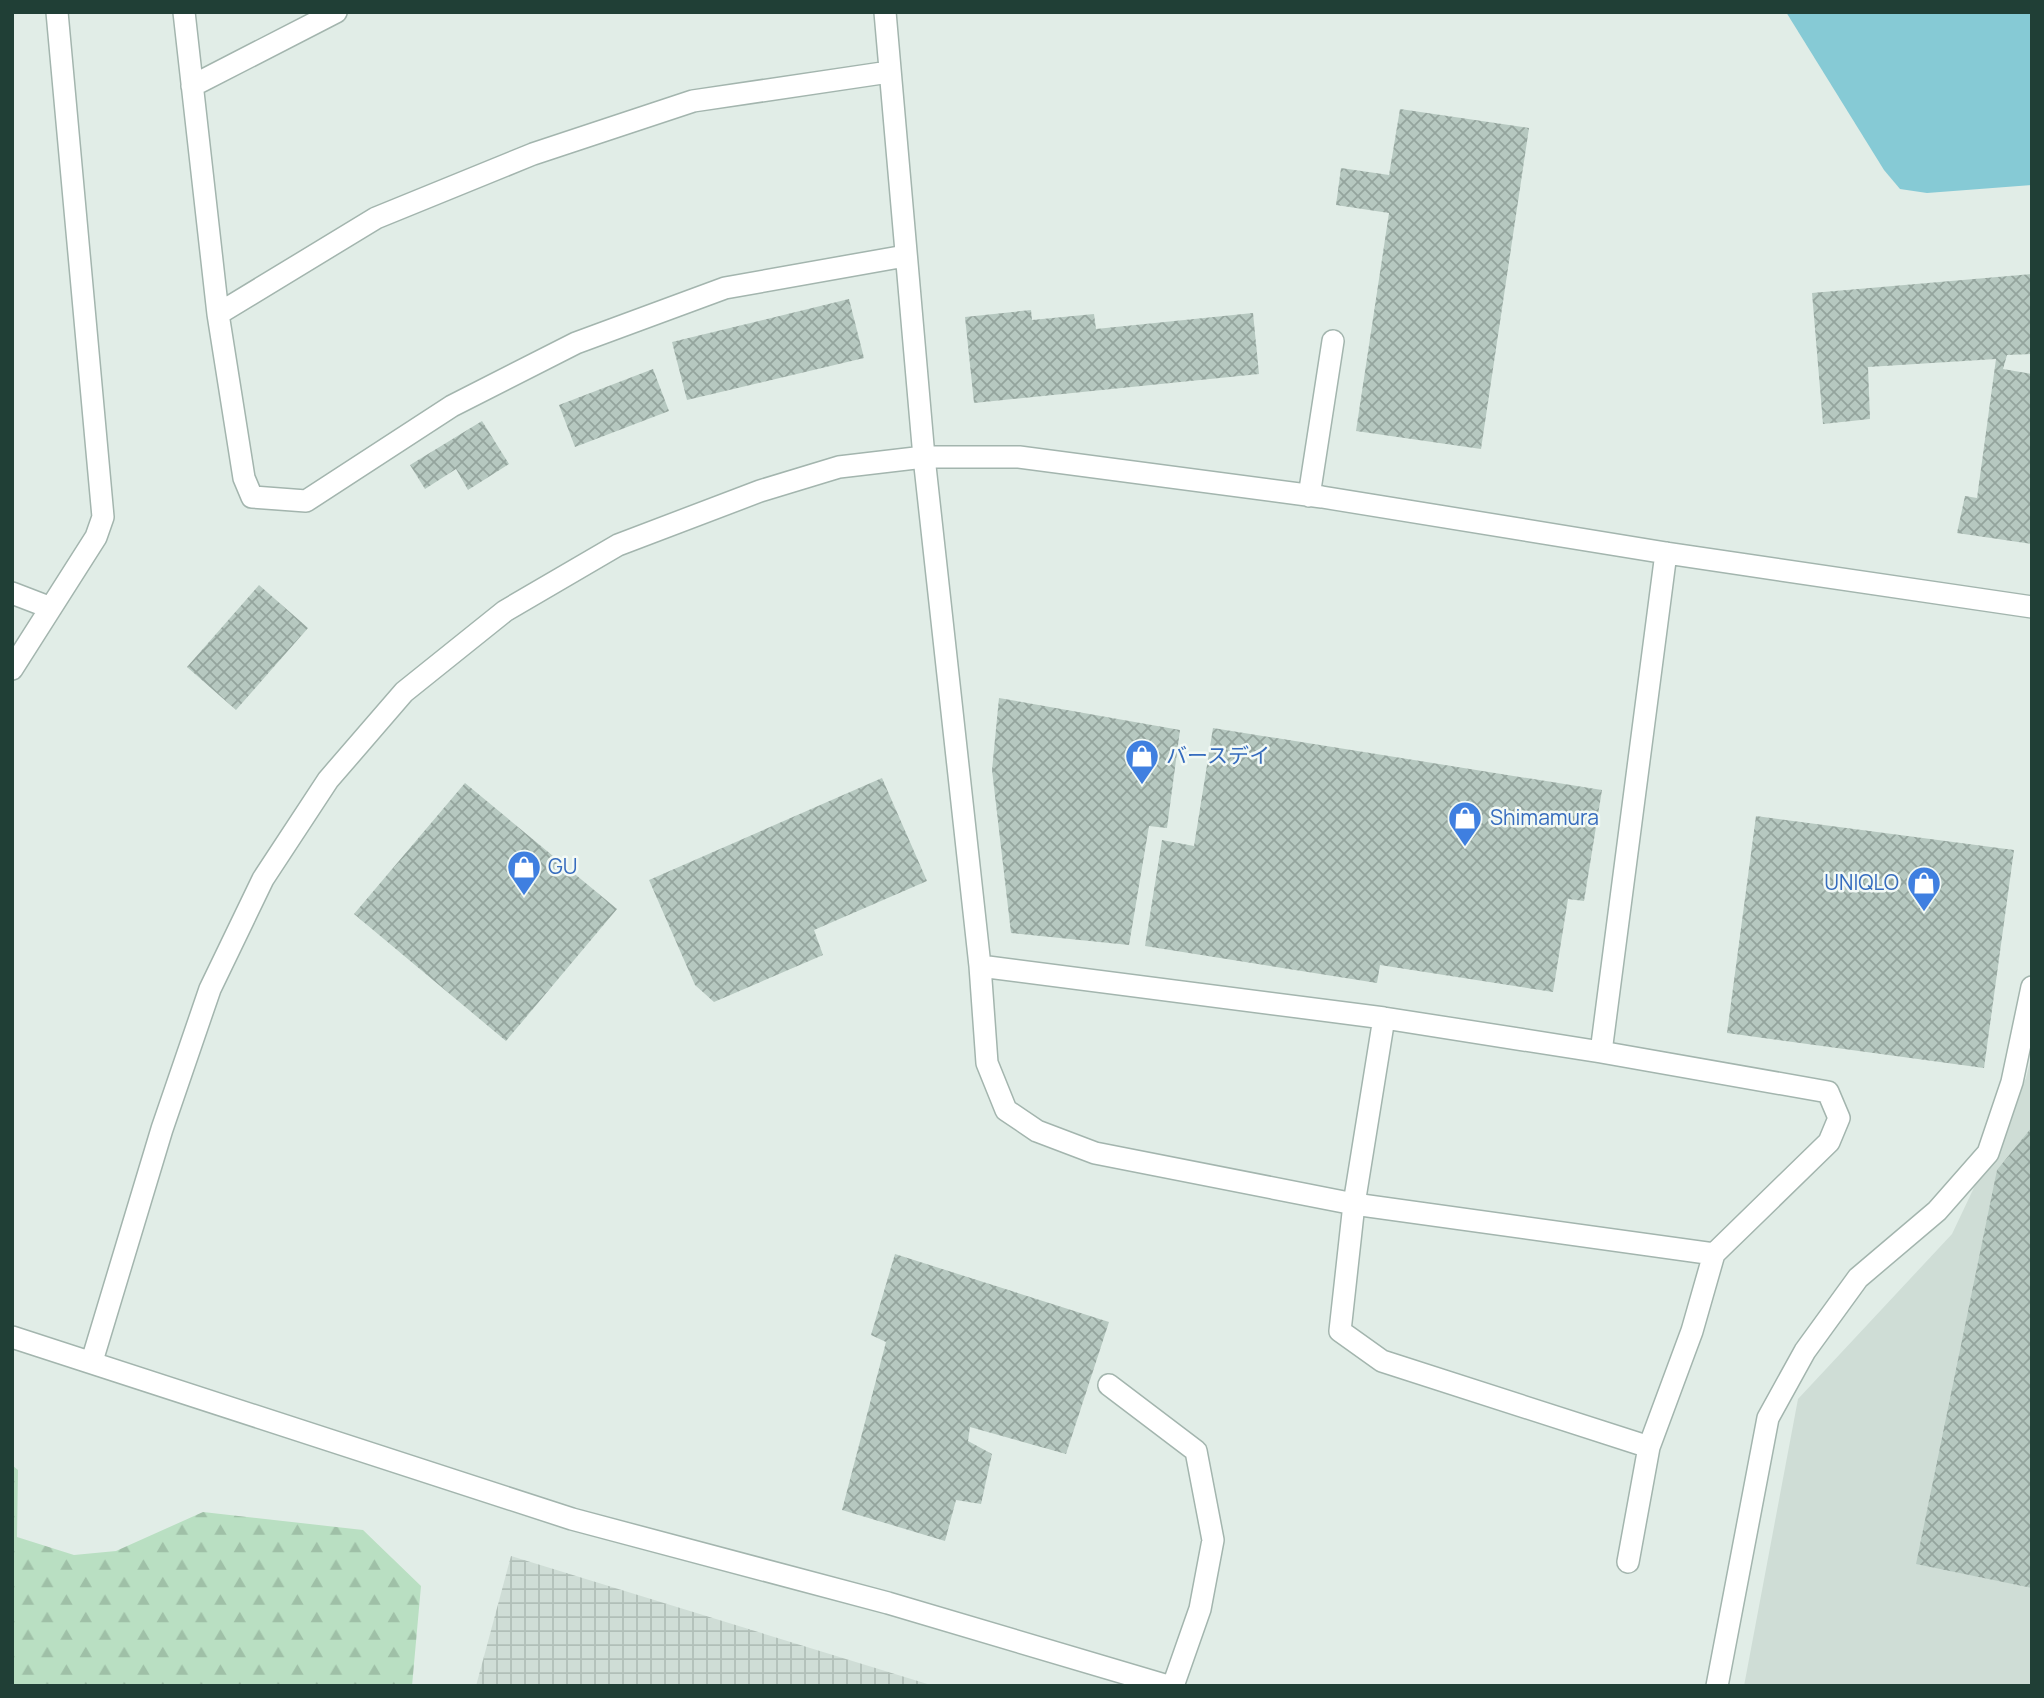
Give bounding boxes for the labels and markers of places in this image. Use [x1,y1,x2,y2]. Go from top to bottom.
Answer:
shop icon: バースデイ [1123,737,1161,786]
place label: バースデイ [1166,741,1270,769]
shop icon: Shimamura [1446,799,1484,848]
place label: Shimamura [1490,803,1599,831]
shop icon: GU [505,848,543,897]
place label: GU [548,852,578,880]
shop icon: UNIQLO [1905,864,1943,913]
place label: UNIQLO [1824,868,1899,896]

